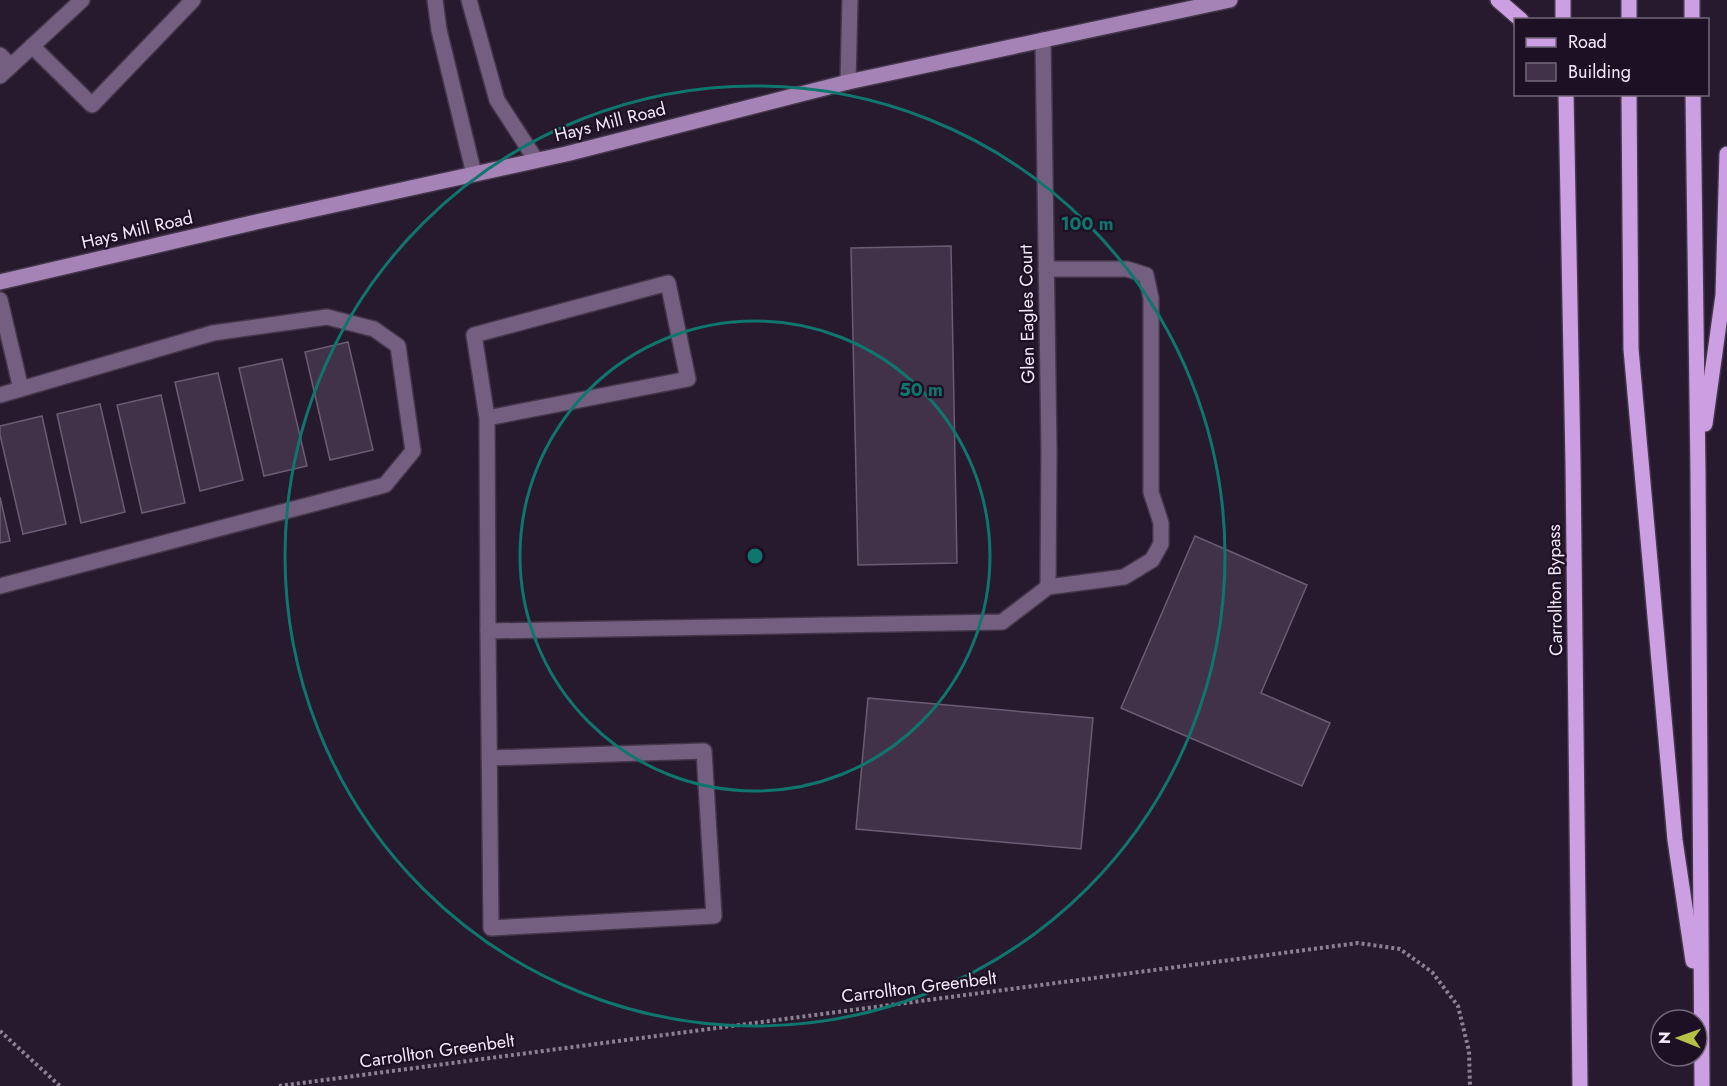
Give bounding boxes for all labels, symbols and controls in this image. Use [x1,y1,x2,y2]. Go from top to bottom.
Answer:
legend [1514,18,1709,96]
text: Road [1568,29,1607,55]
text: Building [1568,59,1631,85]
street label: Hays Mill Road [552,96,668,148]
street label: Hays Mill Road [79,205,195,255]
text: 100 m [1060,211,1114,237]
street label: Glen Eagles Court [1013,244,1041,384]
text: 50 m [899,377,943,403]
street label: Carrollton Bypass [1541,524,1569,656]
centre of rings [745,546,765,566]
street label: Carrollton Greenbelt [840,965,999,1009]
north arrow [1649,1008,1709,1068]
street label: Carrollton Greenbelt [358,1027,517,1075]
text: N [1653,1031,1676,1044]

